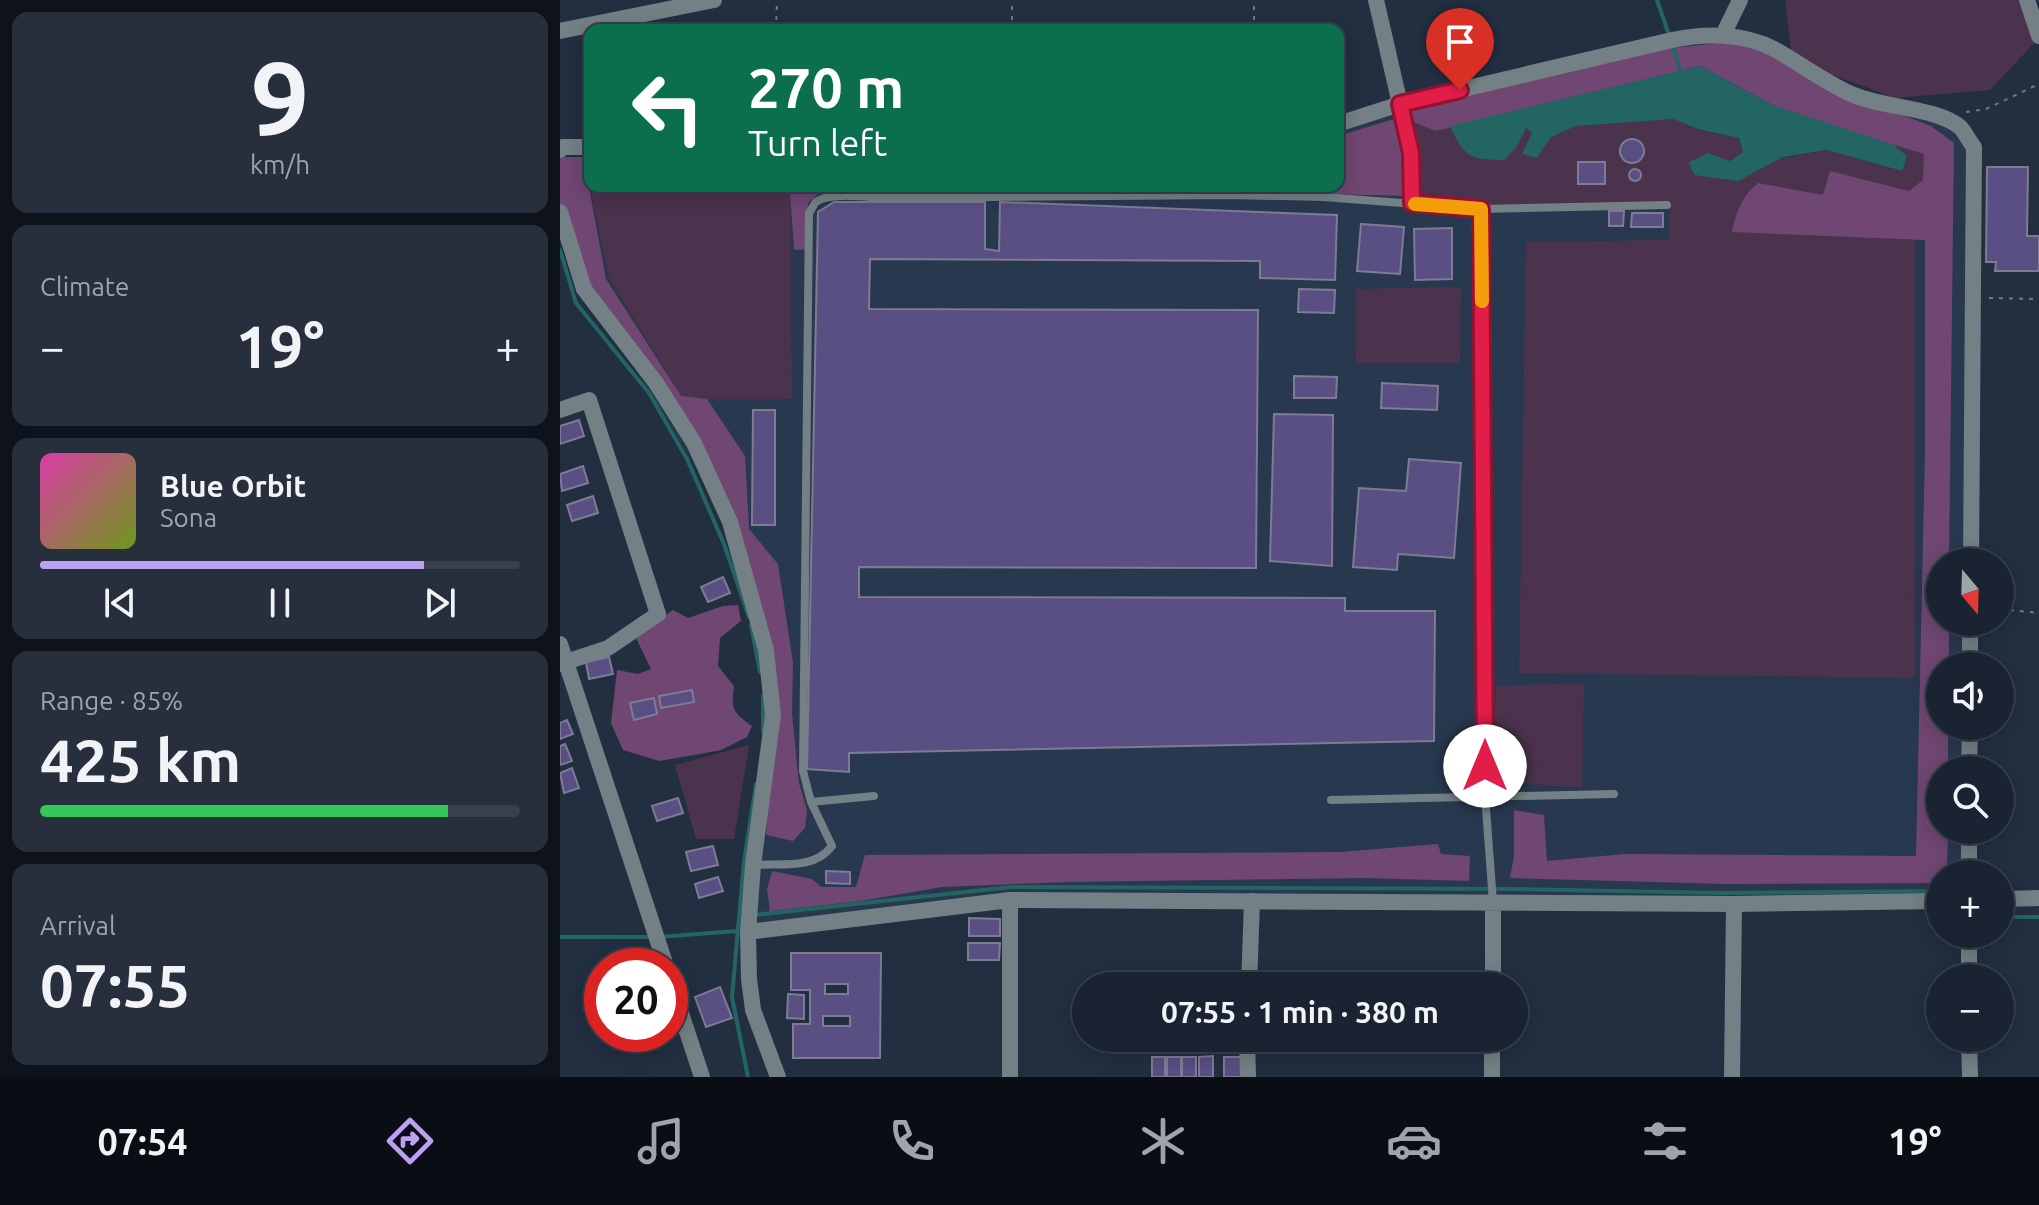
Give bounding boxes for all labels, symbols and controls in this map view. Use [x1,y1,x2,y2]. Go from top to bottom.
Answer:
pin [1426,8,1494,90]
icon: arrive [1438,20,1482,64]
text: 9 [251,39,309,156]
icon: left [616,56,720,160]
text: 270 m [748,56,904,119]
text: Turn left [748,122,887,163]
text: km/h [250,150,310,179]
text: Climate [40,272,129,301]
text: 19° [236,312,324,379]
text: − [40,322,65,371]
text: + [495,322,520,371]
text: Blue Orbit [160,469,306,503]
text: Sona [160,503,217,532]
north arrow [1926,548,2014,636]
map controls [1926,548,2014,1052]
icon: previous [98,581,142,625]
icon: pause [258,581,302,625]
icon: next [418,581,462,625]
button: sound [1926,652,2014,740]
text: Range · 85% [40,686,183,715]
position arrow [1443,724,1527,808]
text: 425 km [40,726,241,793]
button: search [1926,756,2014,844]
button: + [1926,860,2014,948]
text: Arrival [40,911,116,940]
speed limit sign: 20 [584,948,688,1052]
text: 07:55 [40,951,190,1018]
button: − [1926,964,2014,1052]
text: 07:55 · 1 min · 380 m [1161,995,1439,1029]
icon: directions [382,1113,438,1169]
icon: music [633,1113,689,1169]
icon: phone [884,1113,940,1169]
icon: climate [1135,1113,1191,1169]
icon: car [1386,1113,1442,1169]
icon: filters [1637,1113,1693,1169]
text: 07:54 [97,1121,188,1162]
text: 19° [1888,1121,1941,1162]

